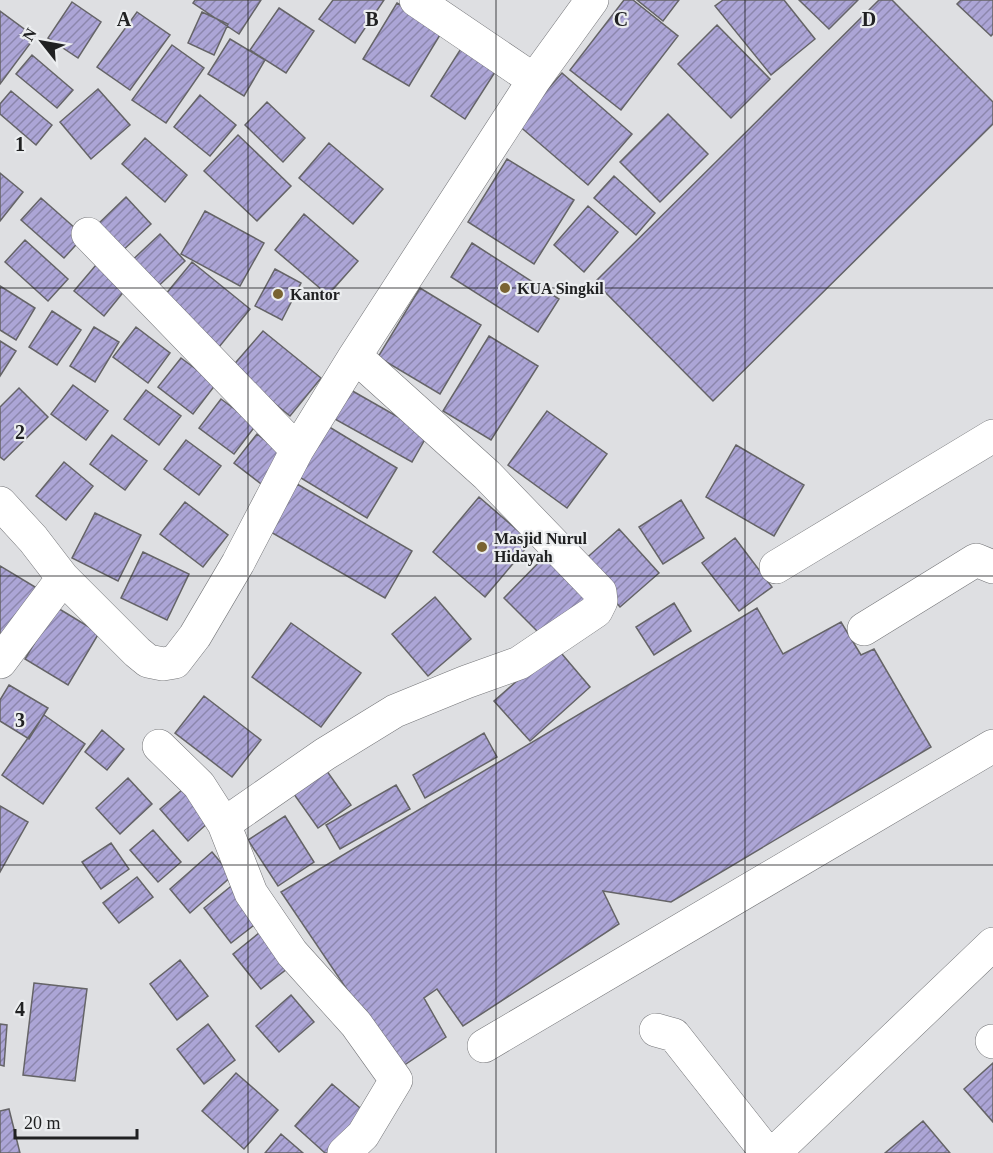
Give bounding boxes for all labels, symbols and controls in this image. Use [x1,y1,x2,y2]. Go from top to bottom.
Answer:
text: A [117,8,132,30]
text: B [365,8,379,30]
text: C [614,8,628,30]
text: D [862,8,876,30]
north arrow [12,12,72,72]
text: N [19,25,40,44]
text: 1 [15,133,25,155]
place label: KUA Singkil [517,280,604,298]
marker: KUA Singkil [498,281,512,295]
place label: Kantor [290,286,340,303]
marker: Kantor [271,287,285,301]
text: 2 [15,421,25,443]
place label: Masjid Nurul Hidayah [494,530,587,566]
marker: Masjid Nurul Hidayah [475,540,489,554]
text: 3 [15,709,25,731]
text: 4 [15,998,25,1020]
scale bar [15,1102,136,1140]
text: 20 m [24,1113,61,1133]

